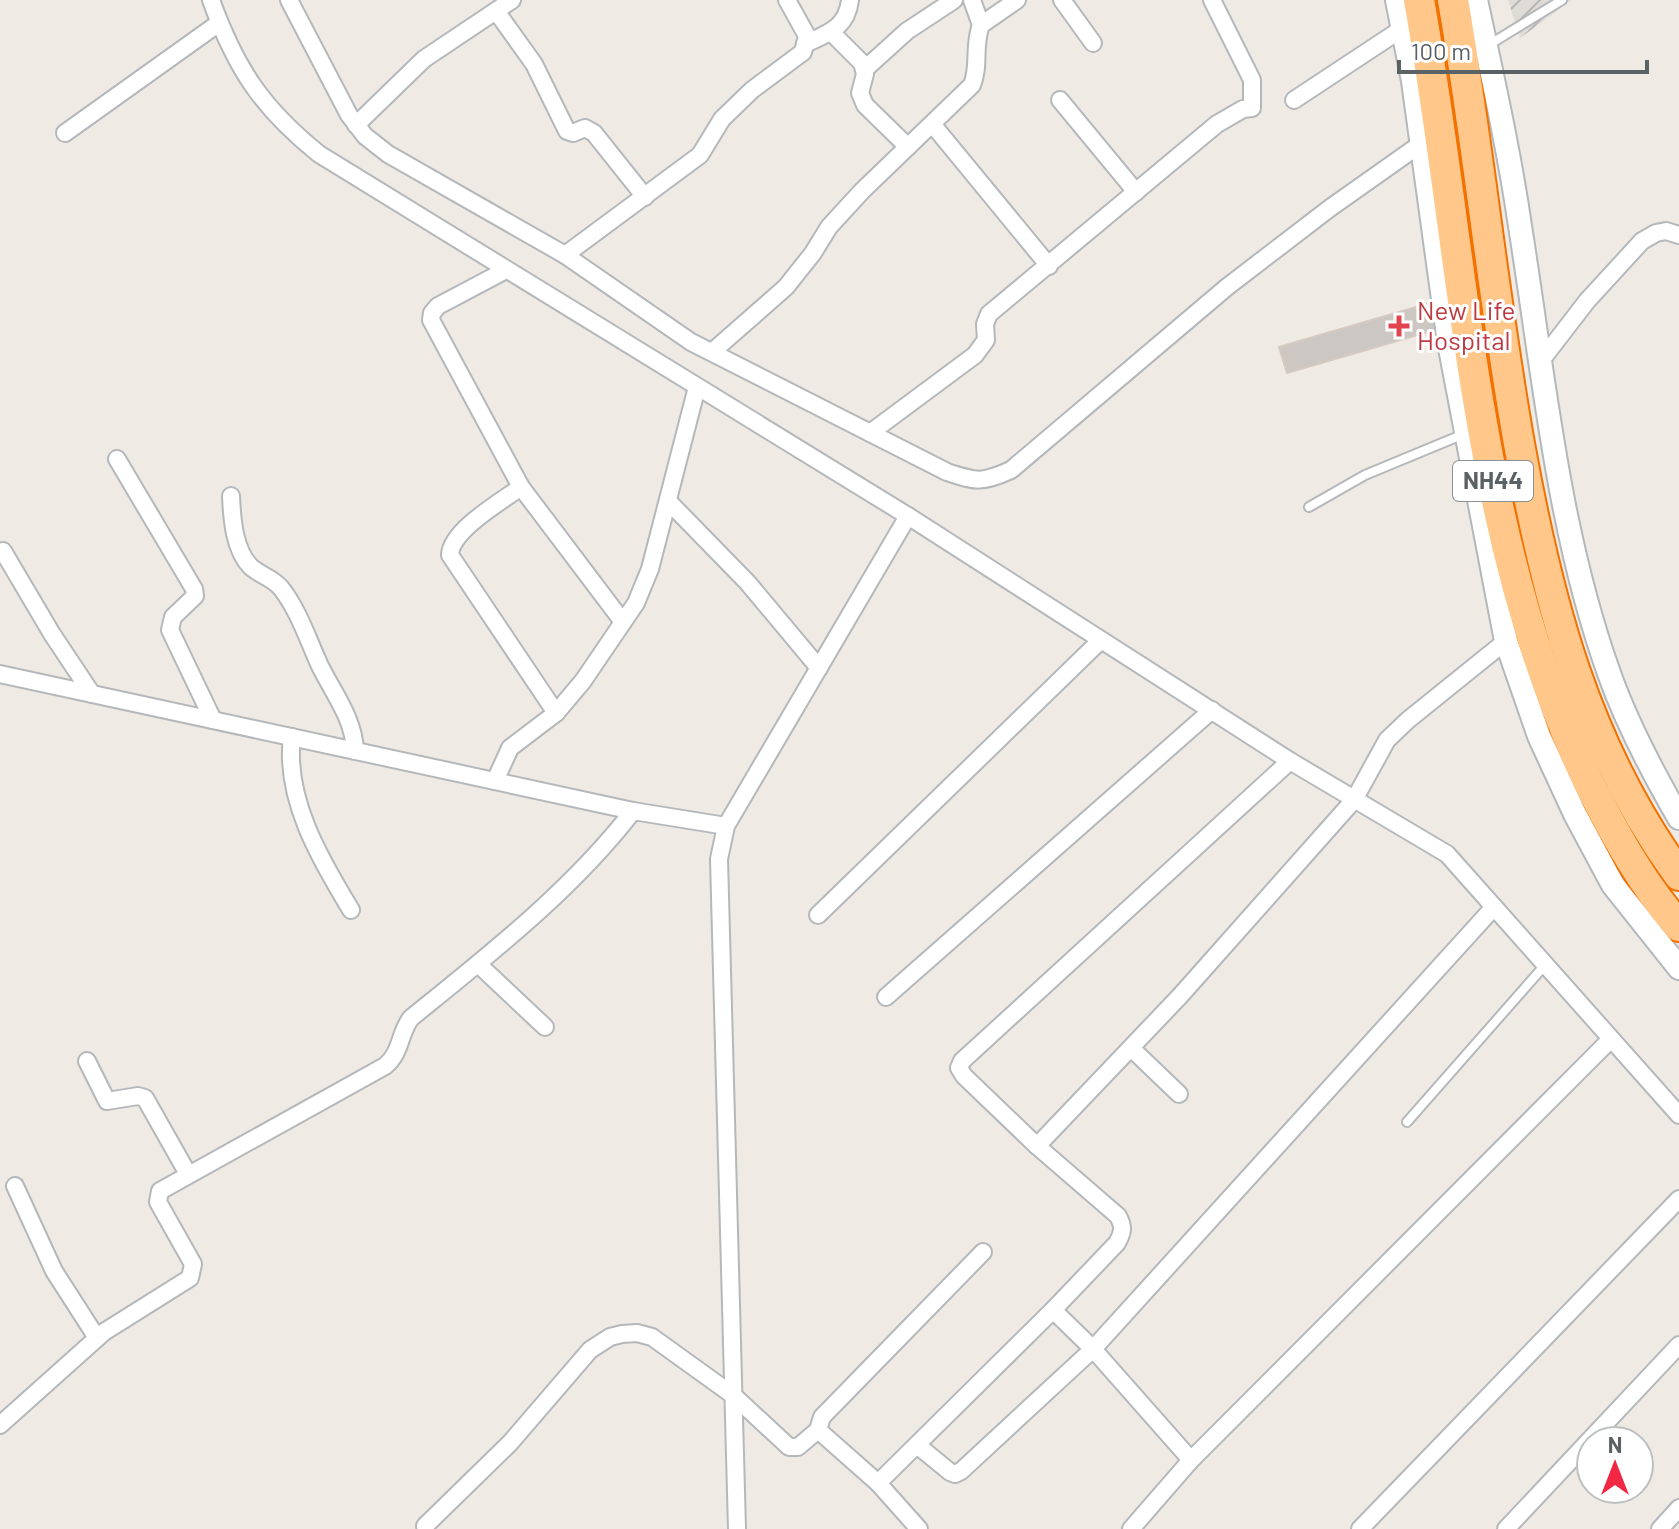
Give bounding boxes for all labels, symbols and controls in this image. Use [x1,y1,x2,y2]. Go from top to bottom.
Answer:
scale bar [1399,24,1647,74]
text: 100 m [1411,36,1471,65]
place label: New Life Hospital [1417,294,1515,355]
marker: New Life Hospital [1388,315,1410,337]
road number: NH44 [1453,461,1533,501]
north arrow [1575,1425,1655,1505]
text: N [1608,1431,1622,1457]

